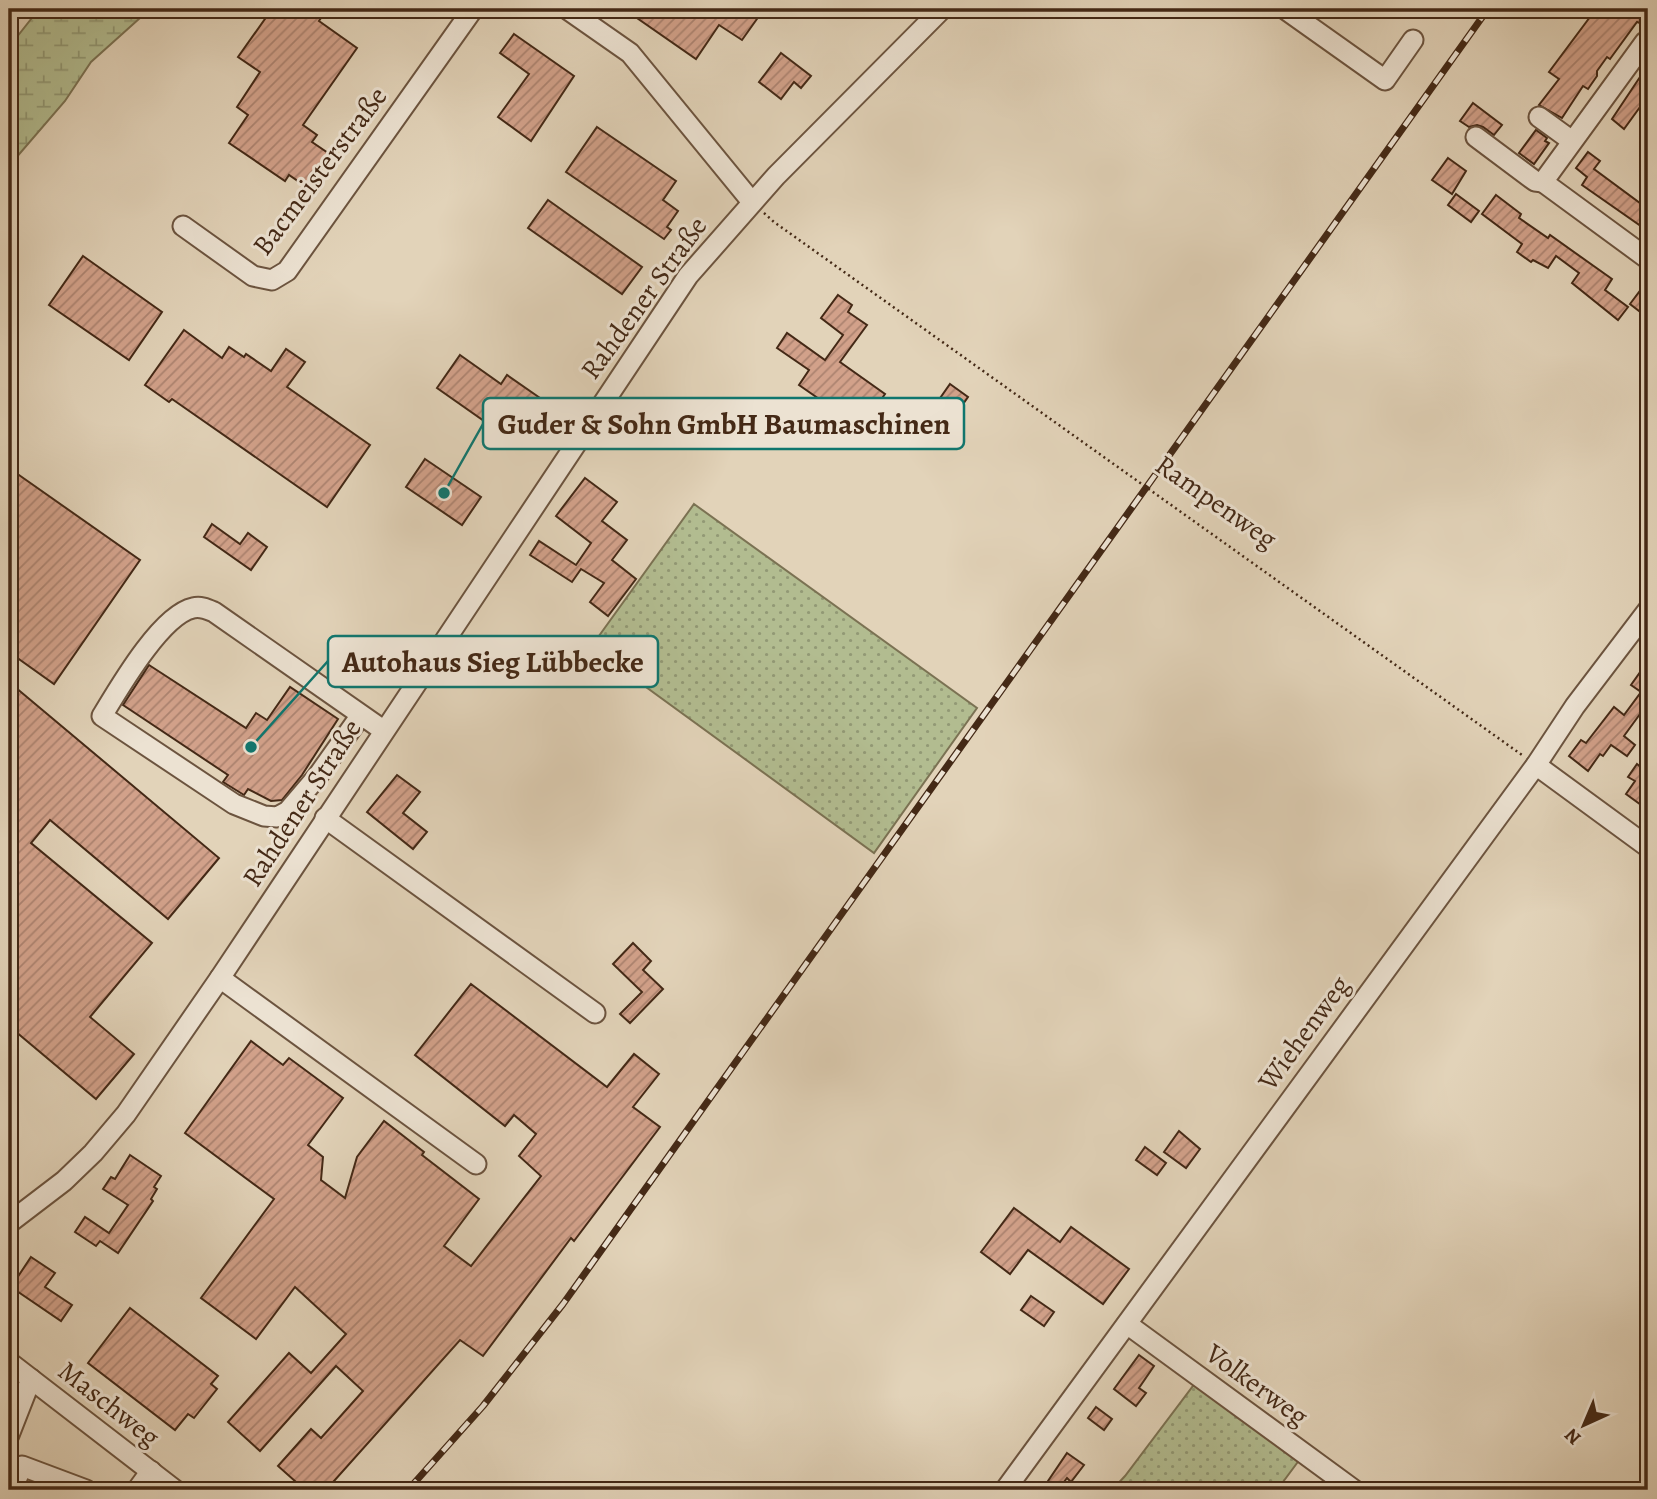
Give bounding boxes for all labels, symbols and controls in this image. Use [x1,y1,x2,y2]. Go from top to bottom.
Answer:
street label: Bacmeisterstraße [244,79,396,263]
street label: Rahdener Straße [572,209,716,387]
callout: Guder & Sohn GmbH Baumaschinen [483,398,964,449]
text: Guder & Sohn GmbH Baumaschinen [498,404,951,444]
street label: Rampenweg [1148,446,1284,558]
callout: Autohaus Sieg Lübbecke [328,636,658,687]
text: Autohaus Sieg Lübbecke [341,642,644,682]
street label: Rahdener Straße [234,712,370,894]
street label: Wiehenweg [1249,968,1359,1099]
street label: Volkerweg [1197,1334,1316,1435]
street label: Maschweg [50,1352,168,1456]
north arrow [1548,1390,1618,1460]
text: N [1559,1422,1587,1451]

